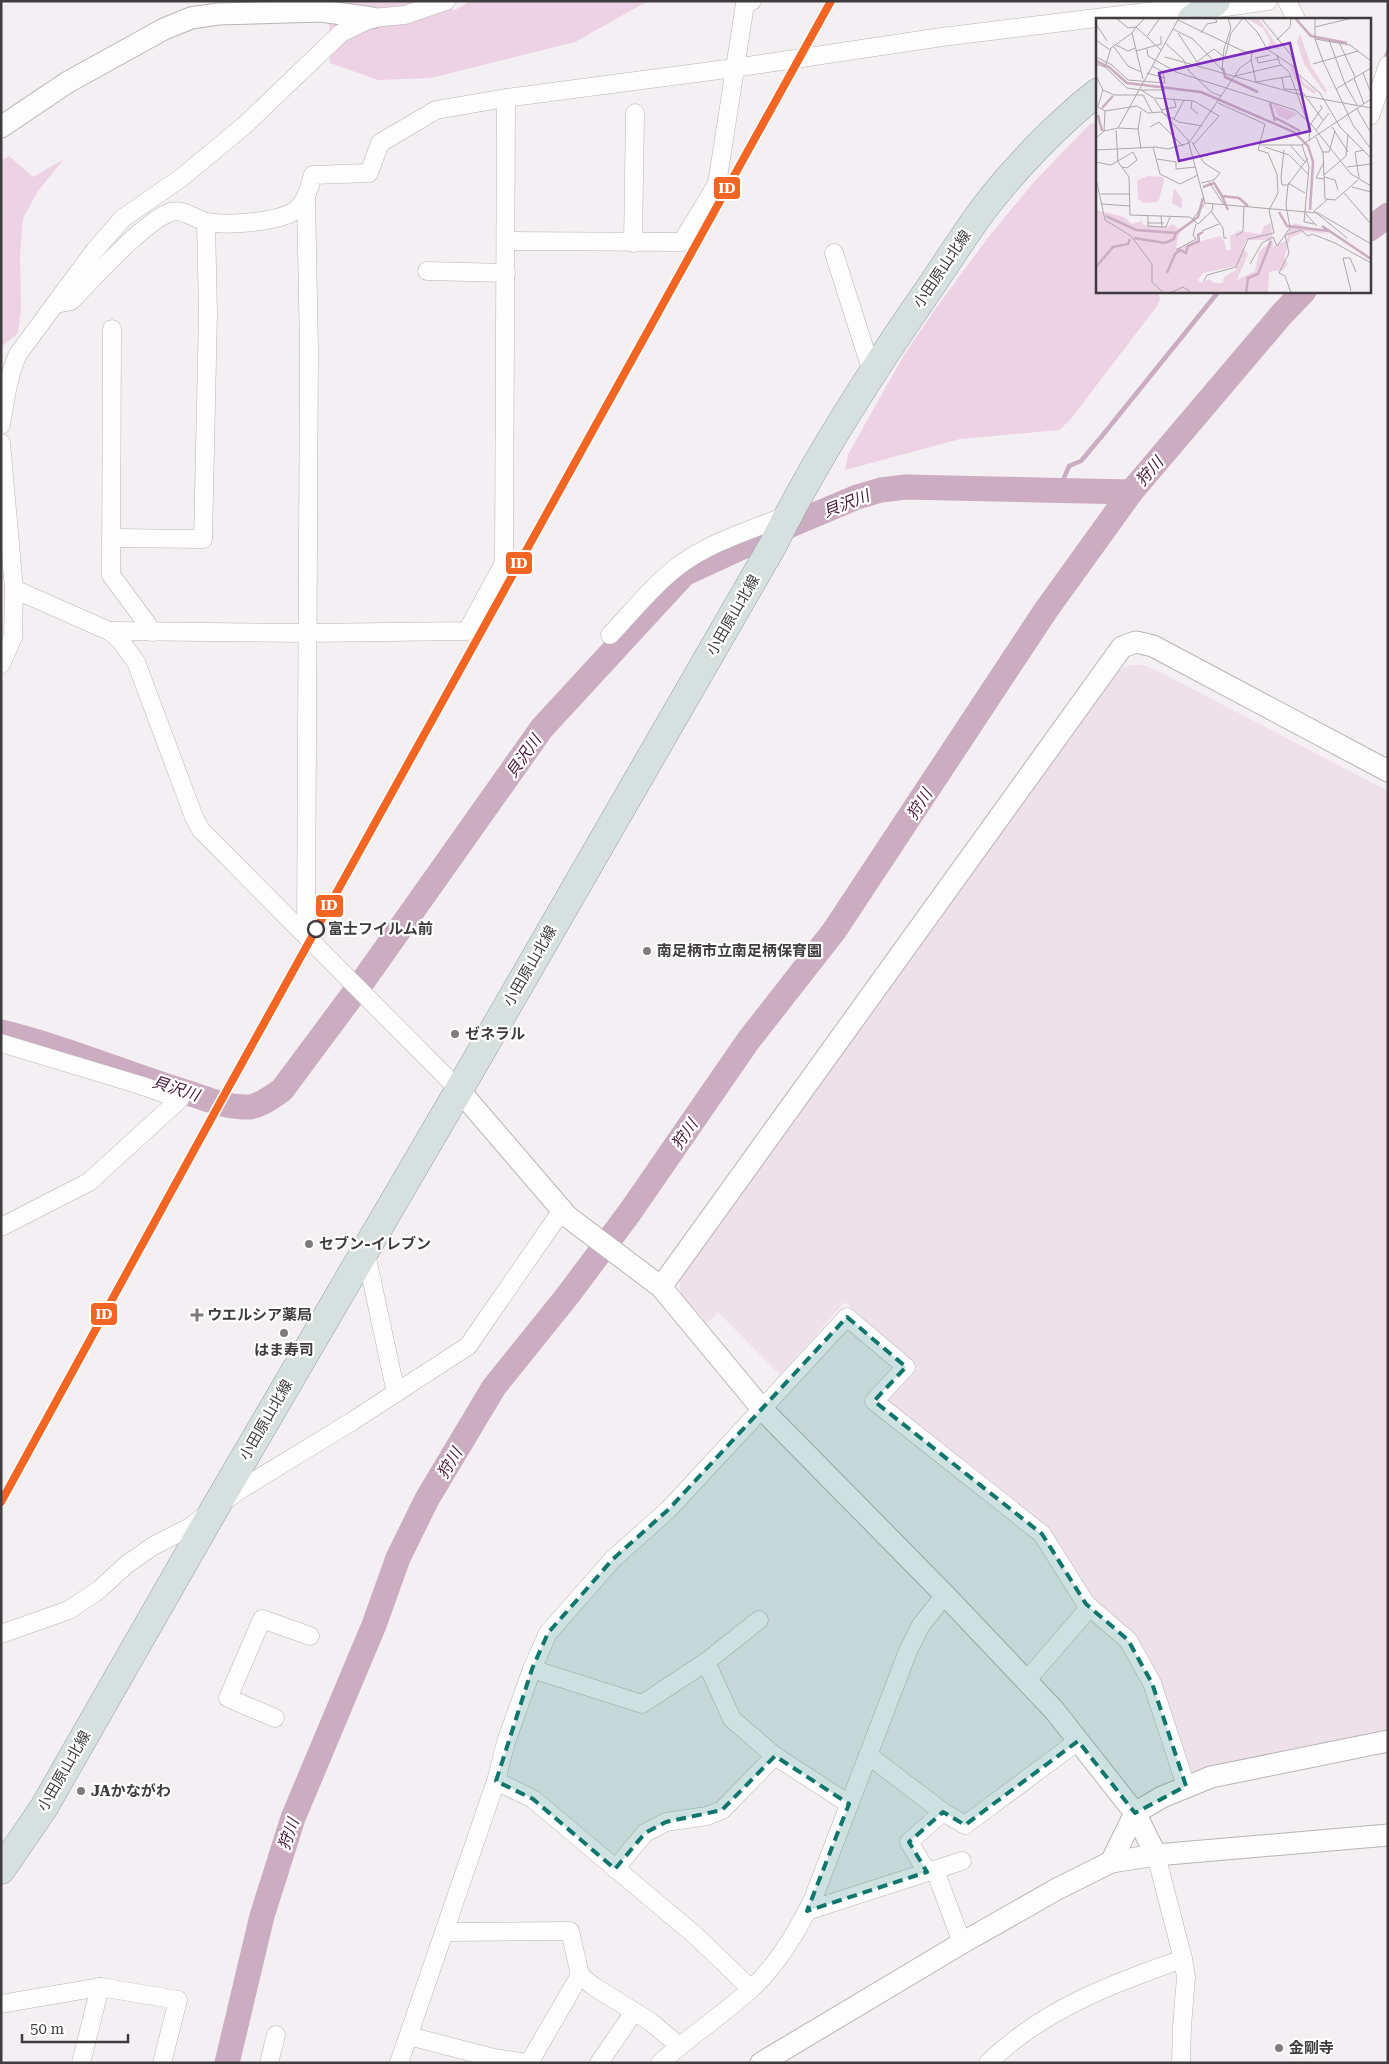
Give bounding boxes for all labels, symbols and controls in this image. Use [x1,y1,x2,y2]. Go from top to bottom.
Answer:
inset map [1096,18,1372,292]
line badge: ID [713,176,741,200]
text: ID [719,180,735,196]
street label: 小田原山北線 [909,227,975,311]
water label: 狩川 [1132,452,1168,490]
water label: 貝沢川 [820,485,874,521]
line badge: ID [505,551,533,575]
text: ID [511,555,527,571]
street label: 小田原山北線 [703,572,763,658]
water label: 貝沢川 [502,730,546,781]
water label: 狩川 [903,784,937,823]
line badge: ID [315,894,344,918]
text: ID [321,897,337,913]
marker: 富士フイルム前 [307,920,325,938]
place label: 富士フイルム前 [328,920,433,938]
street label: 小田原山北線 [500,923,560,1009]
place label: 南足柄市立南足柄保育園 [657,942,822,960]
marker: 南足柄市立南足柄保育園 [641,945,653,957]
place label: ゼネラル [465,1025,525,1043]
marker: ゼネラル [449,1028,461,1040]
water label: 貝沢川 [150,1072,204,1106]
water label: 狩川 [667,1114,703,1153]
place label: セブン-イレブン [319,1235,431,1253]
marker: セブン-イレブン [303,1238,315,1250]
line badge: ID [90,1302,118,1326]
text: ID [96,1306,112,1322]
place label: ウエルシア薬局 [207,1306,312,1324]
marker: ウエルシア薬局 [191,1309,203,1321]
marker: はま寿司 [278,1327,290,1339]
place label: はま寿司 [254,1341,314,1359]
street label: 小田原山北線 [236,1377,296,1463]
water label: 狩川 [433,1443,467,1482]
street label: 小田原山北線 [34,1728,94,1814]
place label: JAかながわ [91,1782,171,1800]
marker: JAかながわ [75,1785,87,1797]
water label: 狩川 [274,1814,303,1852]
scale bar [22,2012,129,2044]
text: 50 m [30,2020,65,2038]
place label: 金剛寺 [1289,2039,1334,2057]
marker: 金剛寺 [1273,2042,1285,2054]

